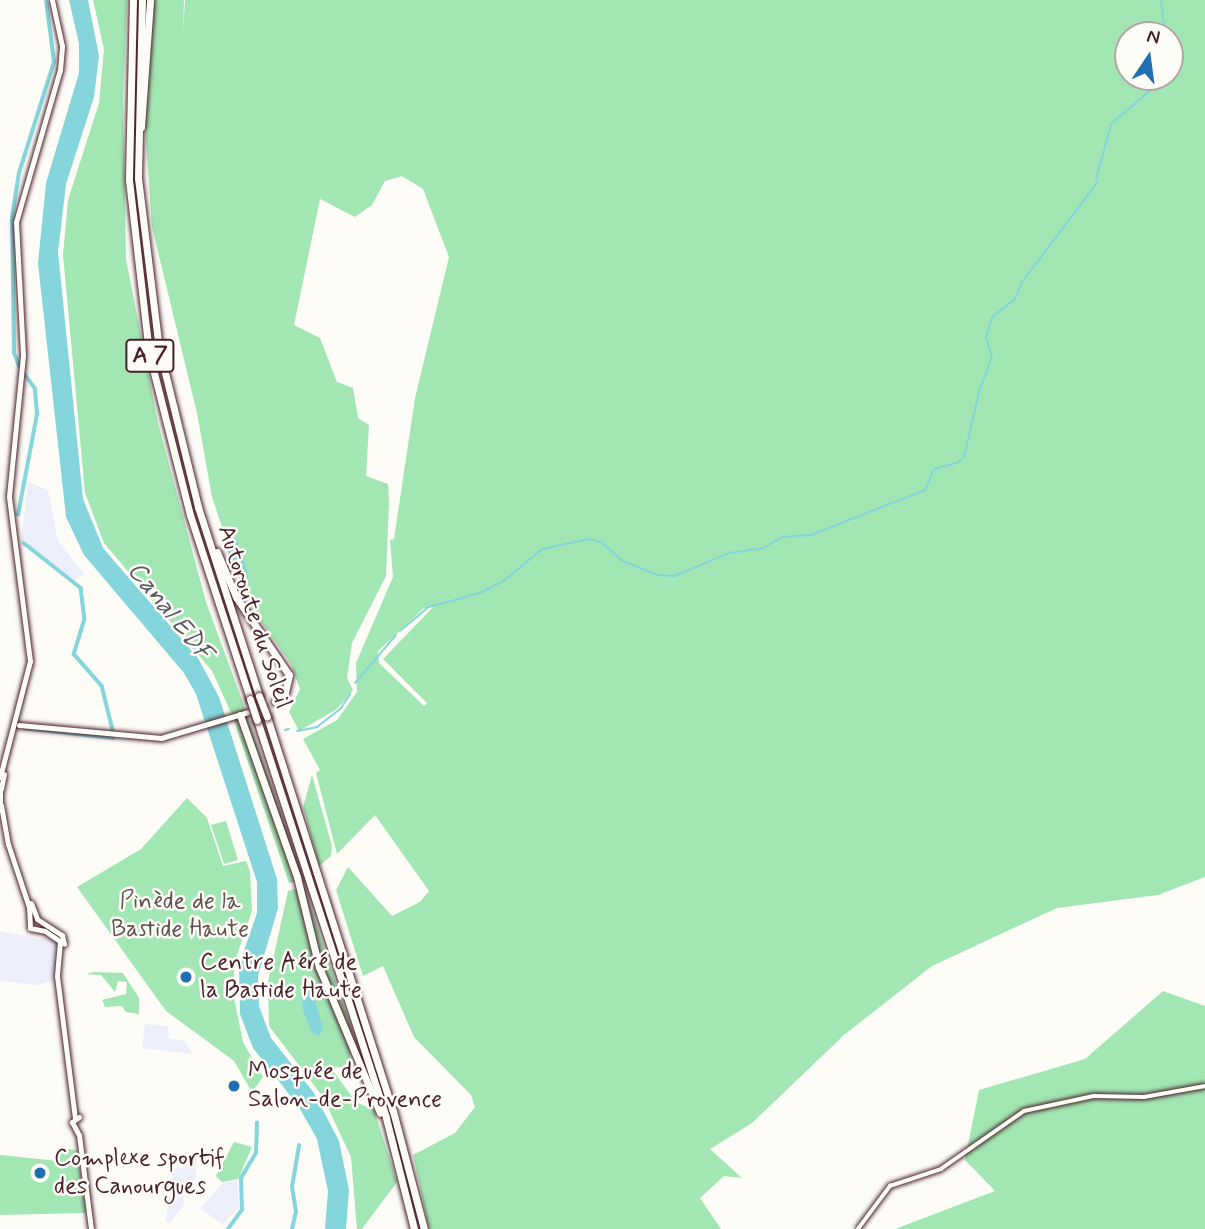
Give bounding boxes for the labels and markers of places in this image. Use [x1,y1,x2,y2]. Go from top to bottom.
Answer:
place label: Centre Aéré de la Bastide Haute [200,949,359,1005]
marker: Centre Aéré de la Bastide Haute [178,969,194,985]
place label: Mosquée de Salon-de-Provence [248,1058,442,1114]
marker: Mosquée de Salon-de-Provence [226,1078,242,1094]
place label: Complexe sportif des Canourgues [54,1145,225,1201]
marker: Complexe sportif des Canourgues [32,1165,48,1181]

